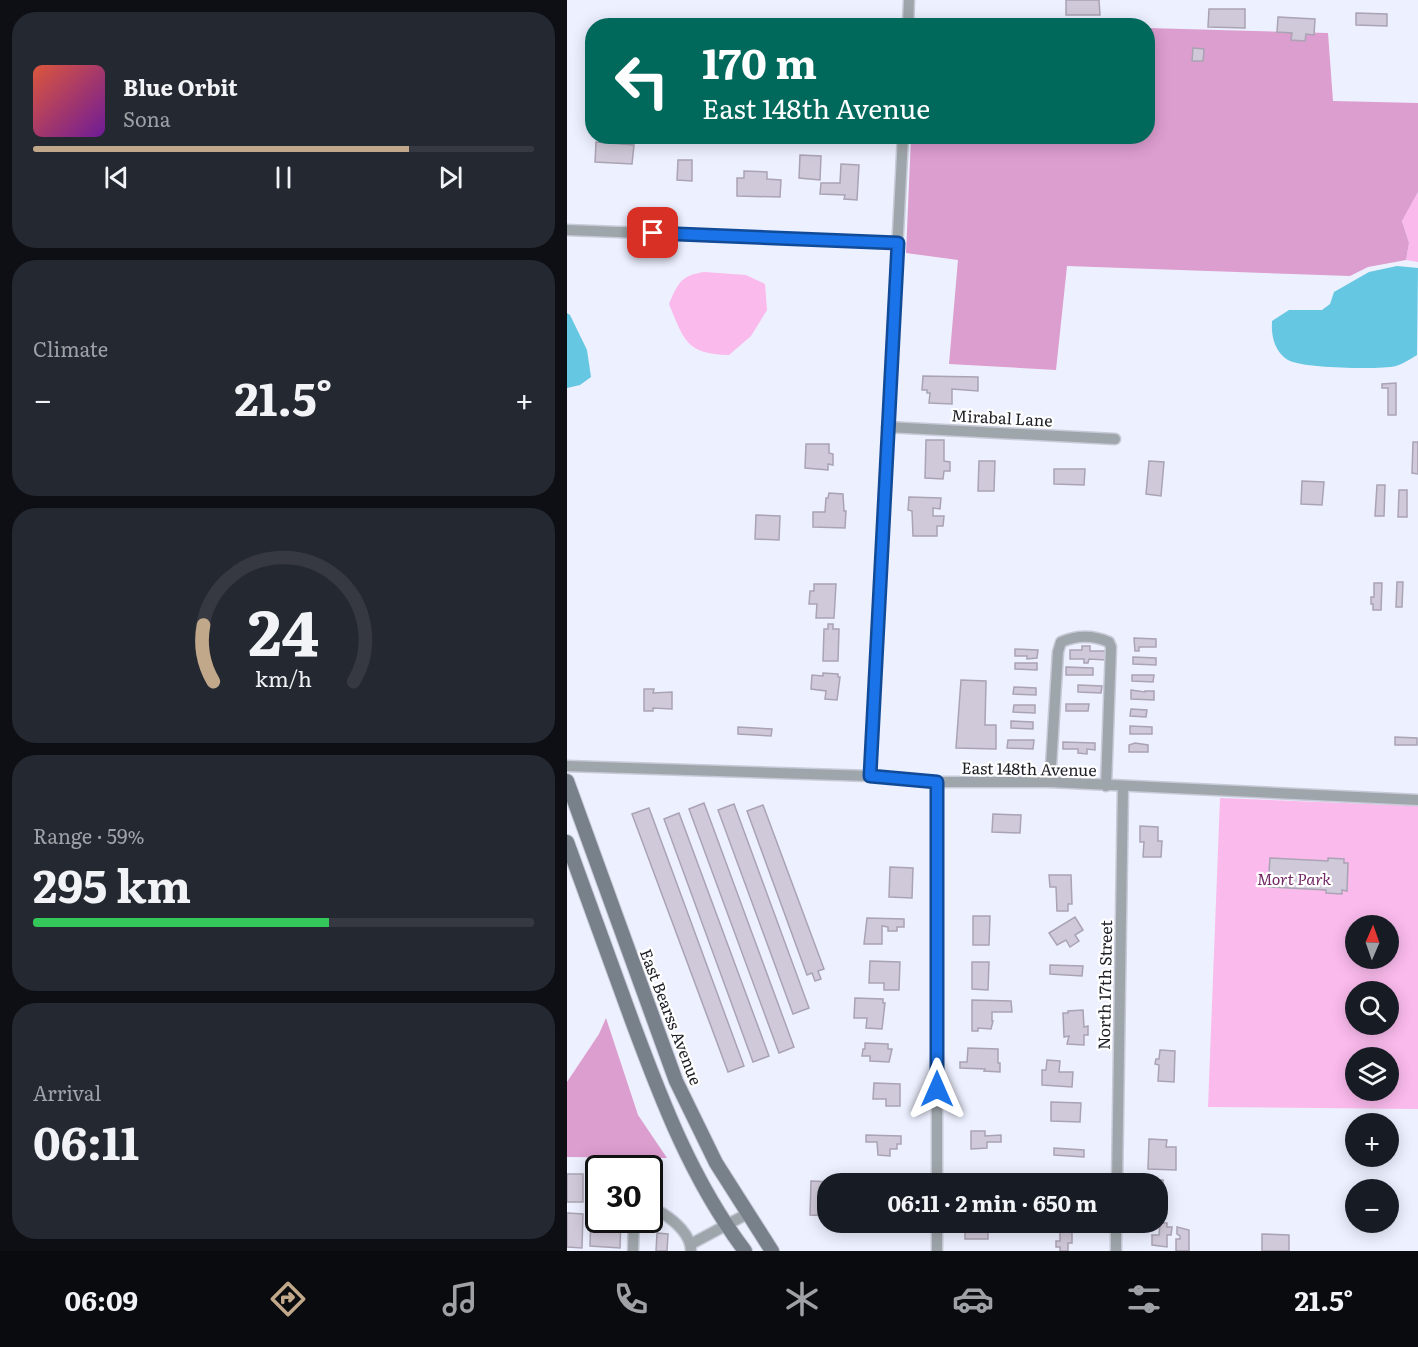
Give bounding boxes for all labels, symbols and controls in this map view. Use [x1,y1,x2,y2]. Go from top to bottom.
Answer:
text: 170 m [702,30,817,92]
icon: left [603,42,681,120]
text: Blue Orbit [123,70,238,103]
text: East 148th Avenue [702,87,930,127]
text: Sona [123,103,171,133]
icon: previous [100,161,133,194]
icon: pause [267,161,300,194]
icon: next [434,161,467,194]
pin [627,207,678,258]
icon: arrive [636,216,669,249]
text: Climate [33,333,108,363]
text: 21.5° [235,363,332,430]
text: − [33,373,52,422]
text: + [515,373,534,422]
street label: Mirabal Lane [951,402,1053,432]
text: 24 [248,584,319,676]
text: km/h [255,663,312,695]
street label: East 148th Avenue [961,755,1097,781]
text: Range · 59% [33,820,144,850]
text: 295 km [33,850,191,917]
park label: Mort Park [1257,866,1331,890]
north arrow [1345,915,1399,969]
map controls [1345,915,1399,1233]
street label: North 17th Street [1091,919,1117,1050]
street label: East Bearss Avenue [635,945,709,1088]
button: search [1345,981,1399,1035]
button: layers [1345,1047,1399,1101]
position arrow [905,1057,969,1121]
text: Arrival [33,1077,101,1107]
text: 06:11 [33,1107,139,1174]
button: + [1345,1113,1399,1167]
speed limit sign: 30 [585,1155,663,1233]
button: − [1345,1179,1399,1233]
text: 06:11 · 2 min · 650 m [888,1186,1098,1219]
icon: directions [267,1278,309,1320]
icon: music [439,1278,481,1320]
icon: phone [610,1278,652,1320]
icon: climate [781,1278,823,1320]
icon: car [952,1278,994,1320]
icon: filters [1123,1278,1165,1320]
text: 06:09 [65,1279,138,1319]
text: 21.5° [1295,1279,1353,1319]

